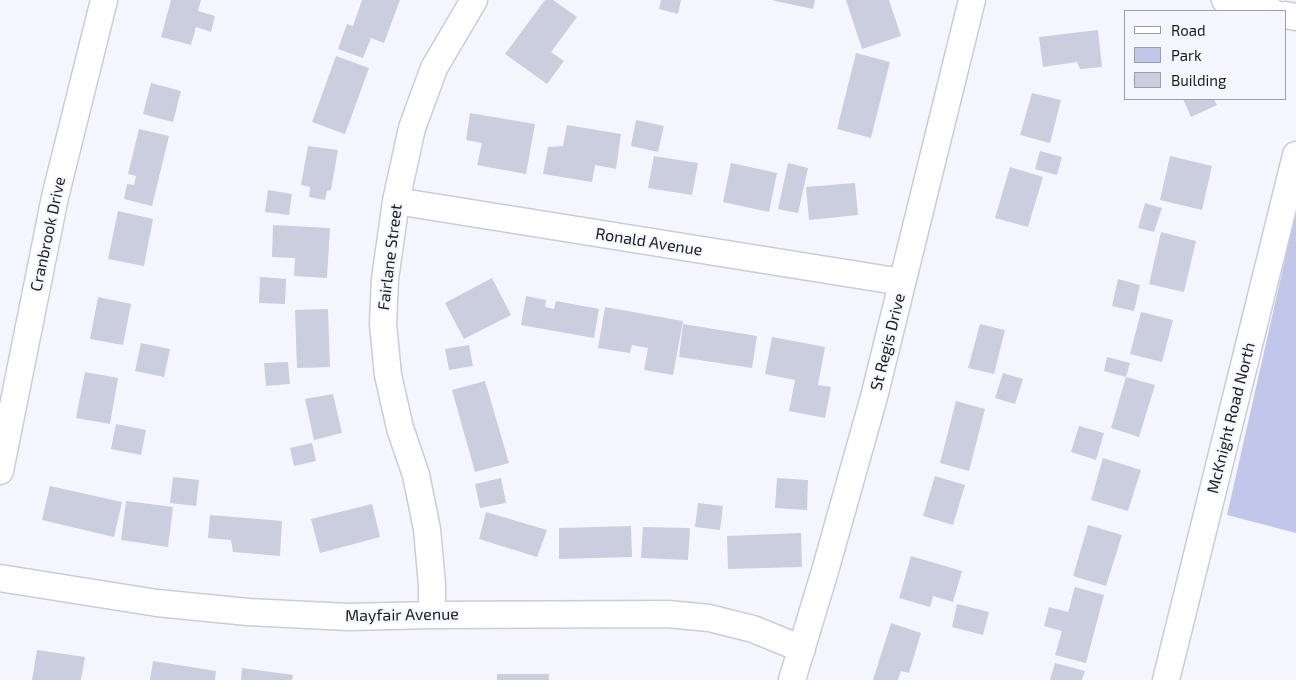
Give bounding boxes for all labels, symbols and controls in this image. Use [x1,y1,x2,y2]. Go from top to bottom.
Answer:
legend [1124,10,1286,100]
text: Road [1171,21,1206,39]
text: Park [1171,46,1202,64]
text: Building [1171,71,1226,89]
street label: Cranbrook Drive [26,175,70,293]
street label: Fairlane Street [374,203,406,311]
street label: Ronald Avenue [594,224,704,260]
street label: St Regis Drive [867,291,909,393]
street label: McKnight Road North [1203,340,1259,496]
street label: Mayfair Avenue [345,604,459,626]

